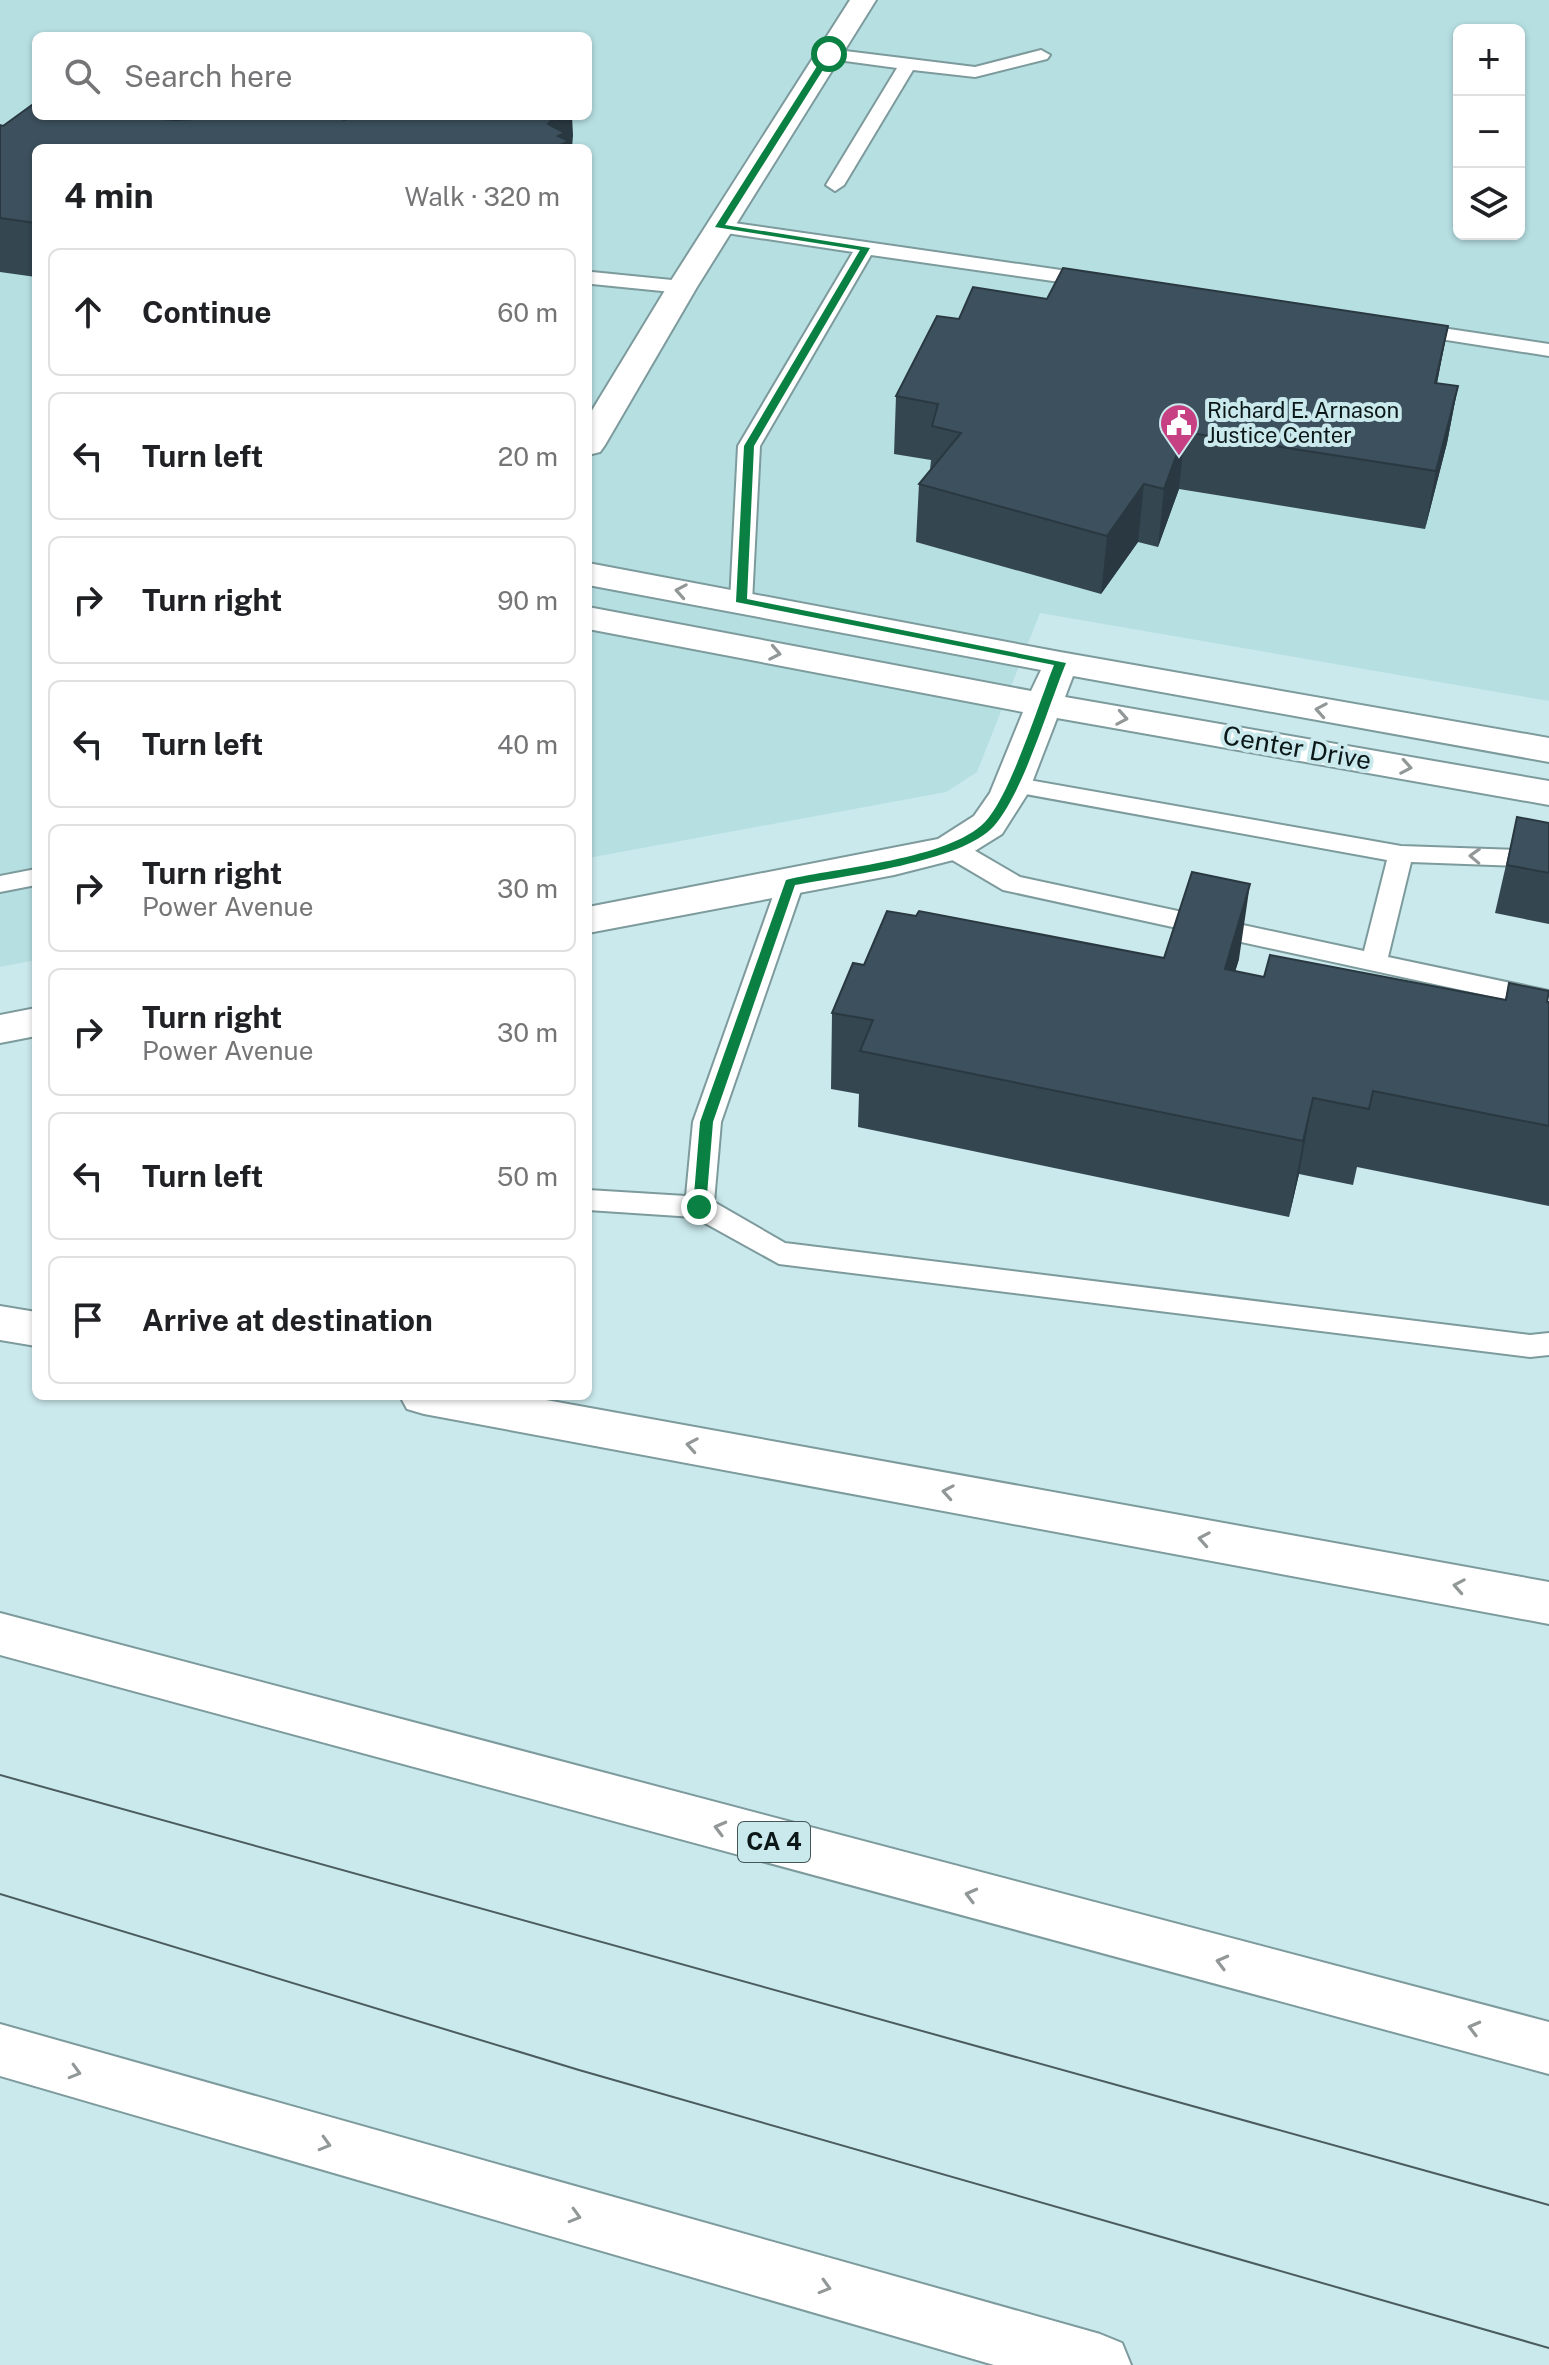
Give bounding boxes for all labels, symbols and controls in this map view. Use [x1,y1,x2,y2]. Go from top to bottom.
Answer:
map controls [1453,24,1525,240]
button: + [1453,24,1525,96]
search box [32,32,592,120]
route start [811,36,847,72]
icon: search [60,54,104,98]
text: Search here [124,58,292,94]
button: − [1453,96,1525,168]
button: layers [1453,168,1525,240]
text: 4 min [64,176,154,216]
text: Walk · 320 m [405,181,560,212]
icon: ahead [66,290,110,334]
text: Continue [142,294,272,330]
text: 60 m [497,297,558,328]
place label: Richard E. Arnason Justice Center [1207,397,1399,448]
public building icon: Richard E. Arnason Justice Center [1158,402,1200,457]
icon: left [66,434,110,478]
text: Turn left [142,438,263,474]
text: 20 m [498,441,558,472]
icon: right [66,578,110,622]
text: Turn right [142,582,282,618]
one-way arrow [674,583,688,600]
text: 90 m [497,585,558,616]
one-way arrow [768,644,781,661]
one-way arrow [1314,702,1328,719]
one-way arrow [1115,709,1129,726]
street label: Center Drive [1220,719,1374,776]
icon: left [66,722,110,766]
text: Turn left [142,726,263,762]
text: 40 m [497,729,558,760]
one-way arrow [1399,758,1413,775]
one-way arrow [1468,848,1481,865]
text: Turn right [142,855,282,891]
icon: right [66,866,110,910]
text: 30 m [497,873,558,904]
text: Power Avenue [142,891,313,922]
text: Turn right [142,999,282,1035]
icon: right [66,1010,110,1054]
text: 30 m [497,1017,558,1048]
text: Power Avenue [142,1035,313,1066]
icon: left [66,1154,110,1198]
text: Turn left [142,1158,263,1194]
text: 50 m [497,1161,558,1192]
route end [681,1189,717,1225]
icon: arrive [66,1298,110,1342]
text: Arrive at destination [142,1302,433,1338]
one-way arrow [685,1438,699,1455]
one-way arrow [941,1485,955,1502]
one-way arrow [1197,1532,1210,1549]
one-way arrow [1453,1579,1466,1596]
one-way arrow [713,1821,727,1837]
road number: CA 4 [738,1822,810,1862]
one-way arrow [965,1887,979,1904]
one-way arrow [1216,1954,1230,1971]
one-way arrow [1467,2021,1481,2038]
one-way arrow [67,2063,81,2079]
one-way arrow [317,2135,331,2152]
one-way arrow [567,2206,581,2223]
one-way arrow [817,2278,831,2294]

